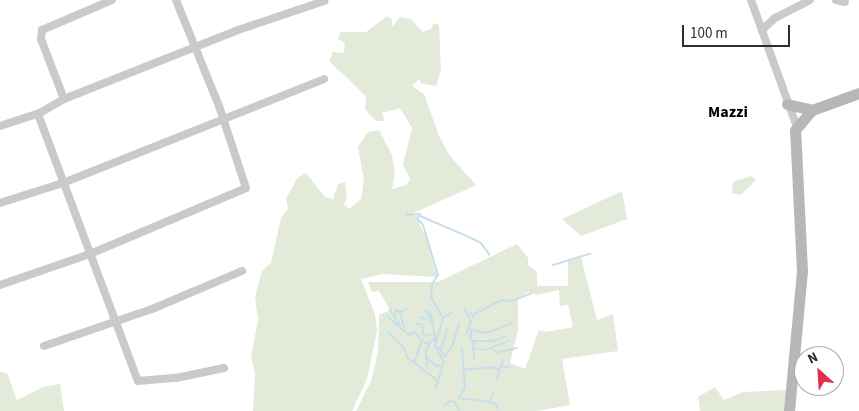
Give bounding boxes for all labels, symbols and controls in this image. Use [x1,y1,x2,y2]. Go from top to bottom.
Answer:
scale bar [684,15,792,47]
text: 100 m [690,23,728,44]
district label: Mazzi [708,102,748,122]
north arrow [794,346,844,396]
text: N [804,347,821,369]

